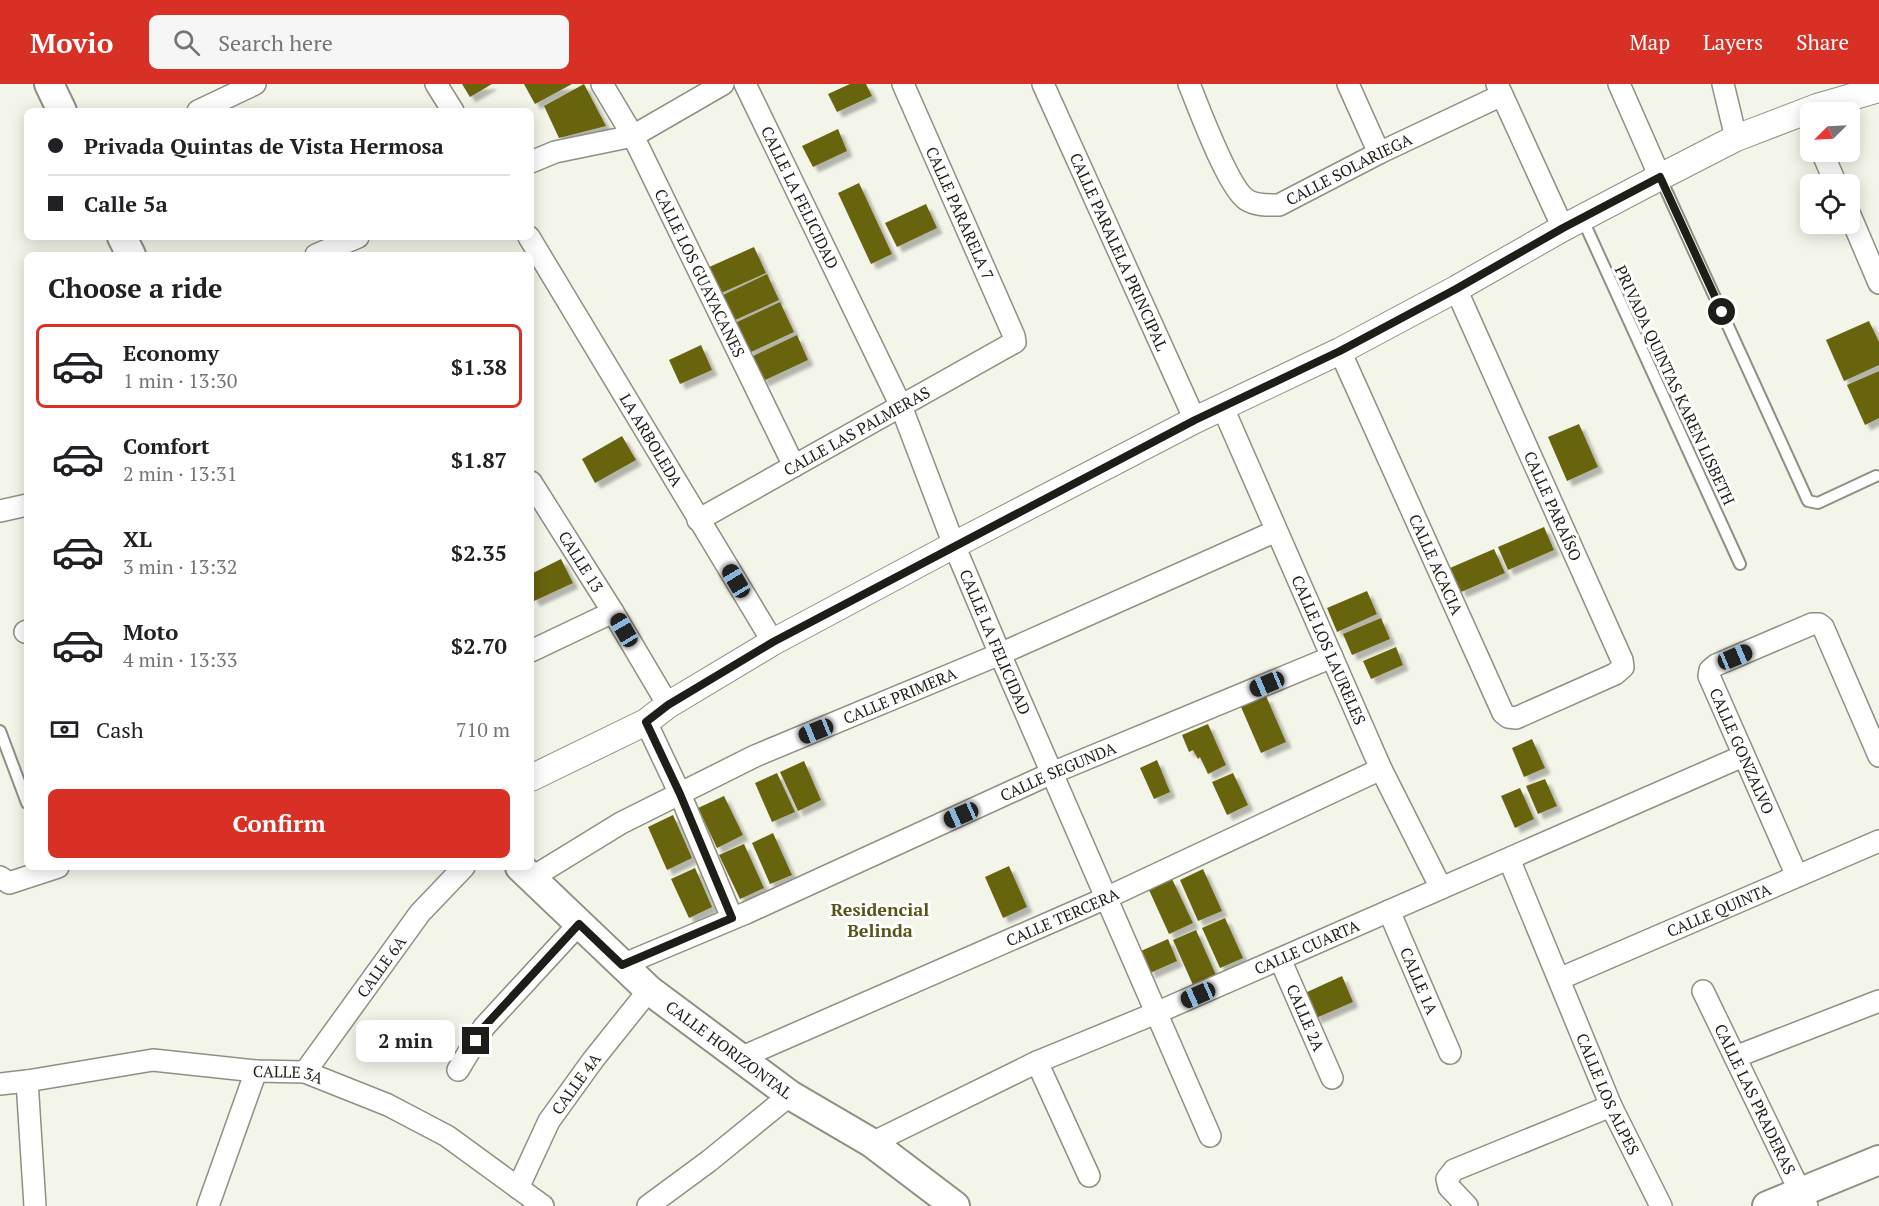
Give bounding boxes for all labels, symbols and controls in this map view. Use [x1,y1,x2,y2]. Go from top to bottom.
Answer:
search box [149,15,569,69]
text: Movio [30,24,113,61]
icon: search [170,26,203,59]
text: Search here [218,28,333,57]
text: Map [1629,28,1670,56]
text: Layers [1703,28,1763,56]
text: Share [1796,28,1849,56]
north arrow [1800,102,1860,162]
map controls [1800,102,1860,234]
street label: CALLE LA FELICIDAD [756,122,844,272]
street label: CALLE SOLARIEGA [1282,128,1416,211]
text: Privada Quintas de Vista Hermosa [84,131,444,160]
street label: CALLE PARARELA 7 [921,143,999,283]
street label: CALLE PARALELA PRINCIPAL [1065,149,1173,354]
button: locate [1800,174,1860,234]
street label: CALLE LOS GUAYACANES [649,185,750,361]
text: Calle 5a [84,189,168,218]
street label: PRIVADA QUINTAS KAREN LISBETH [1610,262,1741,509]
text: Choose a ride [48,270,223,306]
route start [1708,298,1735,325]
text: Economy [123,338,219,367]
icon: car [51,339,105,393]
text: $1.38 [451,352,507,381]
text: 1 min · 13:30 [123,367,237,394]
street label: CALLE LAS PALMERAS [779,381,934,481]
street label: LA ARBOLEDA [615,389,688,491]
text: Comfort [123,431,209,460]
icon: car [51,432,105,486]
text: $1.87 [451,445,507,474]
street label: CALLE PARAÍSO [1519,448,1587,564]
text: 2 min · 13:31 [123,460,237,487]
street label: CALLE ACACIA [1404,510,1468,618]
text: XL [123,524,152,553]
icon: car [51,525,105,579]
street label: CALLE 13 [554,527,609,596]
text: $2.35 [451,538,507,567]
text: 3 min · 13:32 [123,553,237,580]
car [719,561,753,601]
street label: CALLE LA FELICIDAD [955,566,1036,718]
street label: CALLE LOS LAURELES [1286,572,1371,728]
car [607,610,641,650]
text: Moto [123,617,178,646]
icon: car [51,618,105,672]
text: $2.70 [451,631,507,660]
car [1715,642,1755,672]
text: 4 min · 13:33 [123,646,237,673]
street label: CALLE PRIMERA [840,662,960,729]
car [1247,669,1287,699]
street label: CALLE GONZALVO [1704,684,1780,818]
icon: cash [48,713,81,746]
text: Cash [96,715,144,744]
text: 710 m [456,716,510,743]
car [796,716,836,746]
street label: CALLE SEGUNDA [996,737,1119,806]
button: Confirm [48,789,510,858]
car [941,799,981,831]
street label: CALLE QUINTA [1663,878,1774,942]
street label: CALLE TERCERA [1003,882,1123,951]
district label: Residencial Belinda [831,897,929,942]
street label: CALLE CUARTA [1251,914,1363,980]
street label: CALLE 6A [351,931,411,1002]
street label: CALLE 1A [1395,944,1443,1018]
car [1178,979,1218,1011]
street label: CALLE 2A [1281,981,1330,1055]
street label: CALLE HORIZONTAL [661,995,797,1104]
callout: 2 min [356,1020,455,1062]
street label: CALLE LAS PRADERAS [1709,1020,1801,1178]
text: 2 min [378,1027,433,1054]
route end [462,1027,489,1054]
street label: CALLE LOS ALPES [1571,1030,1645,1159]
street label: CALLE 4A [546,1048,606,1119]
street label: CALLE 3A [253,1060,327,1089]

